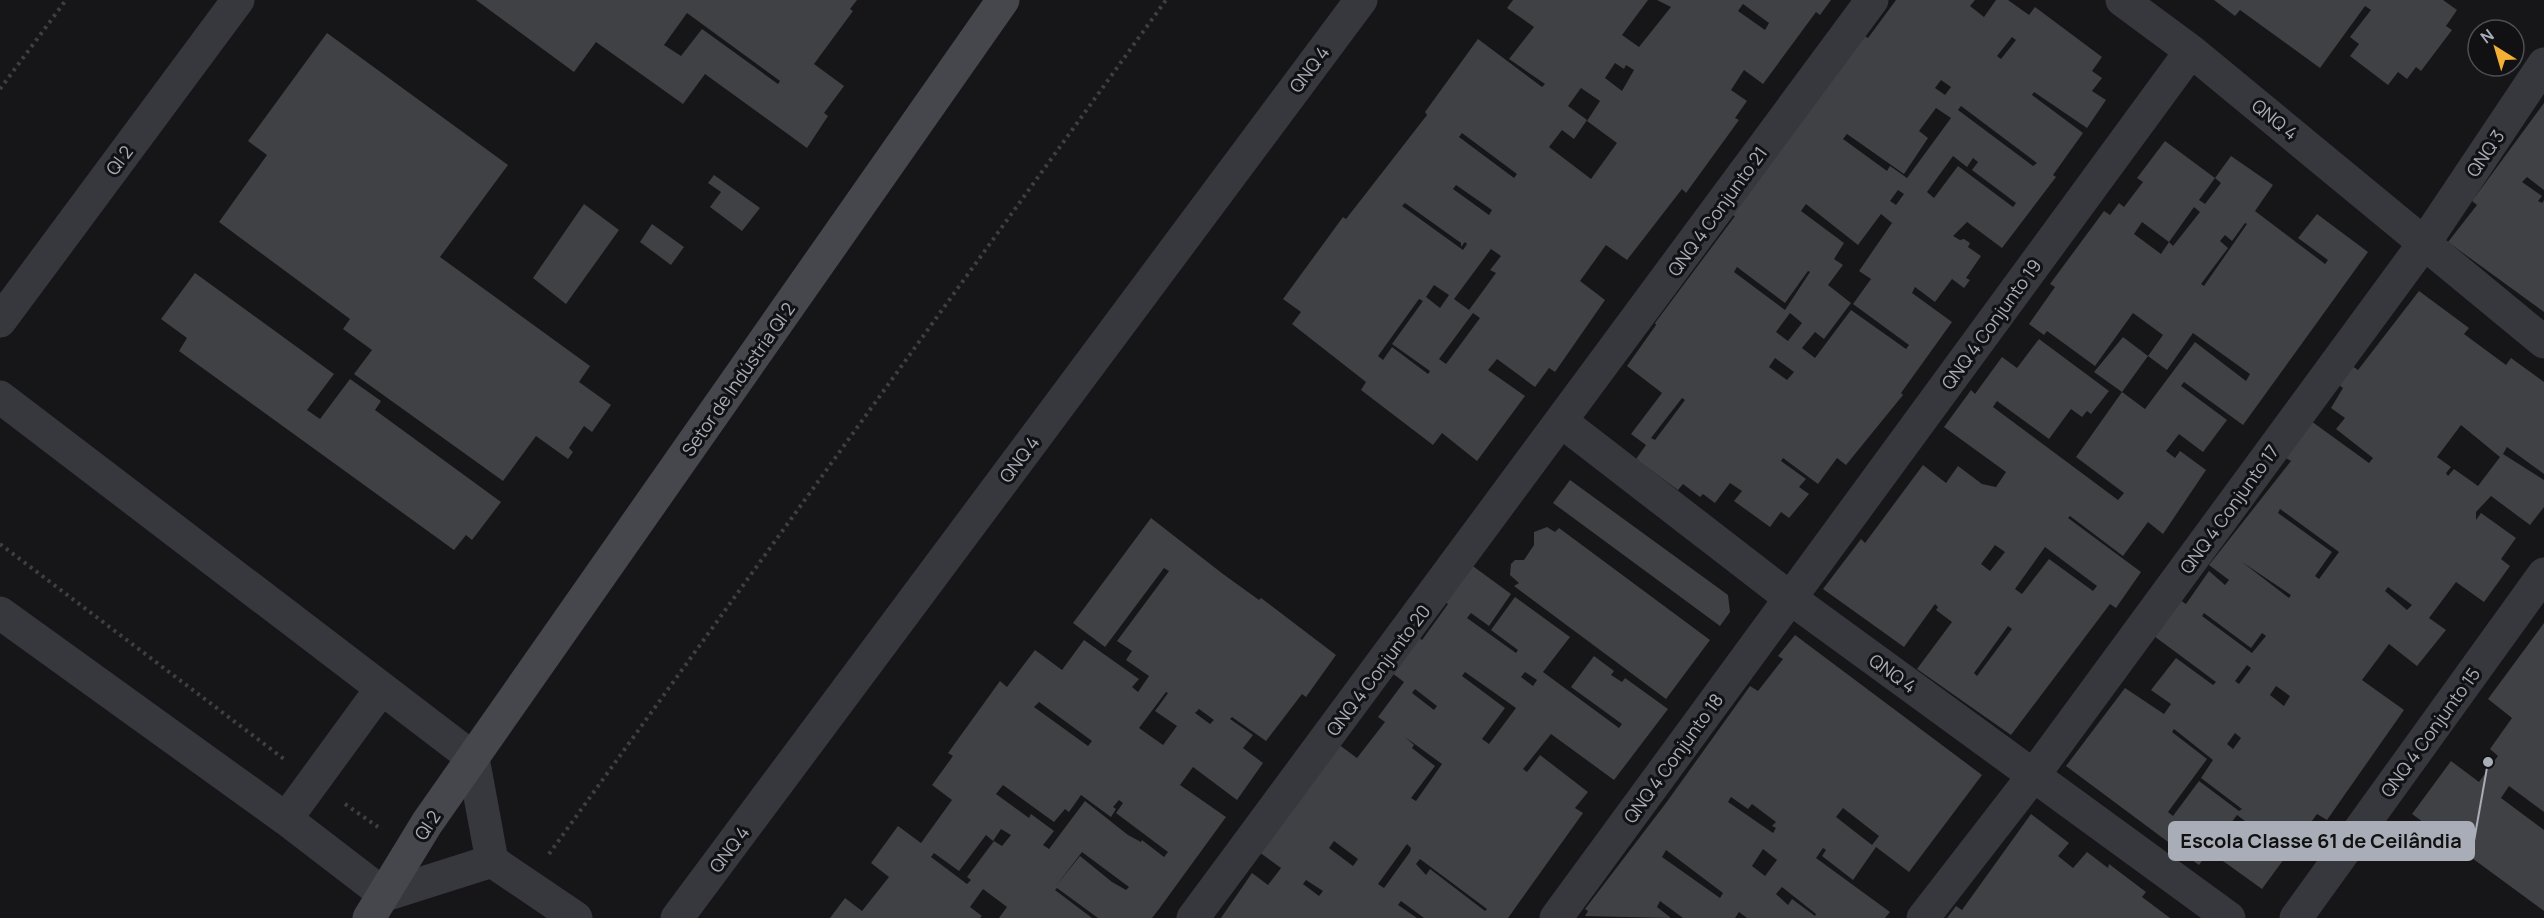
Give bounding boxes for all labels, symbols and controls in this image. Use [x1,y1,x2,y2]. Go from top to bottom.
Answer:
north arrow [2466,18,2526,78]
text: N [2476,24,2498,48]
street label: QNQ 4 [1284,41,1334,97]
street label: QNQ 4 [2247,93,2303,145]
street label: QNQ 3 [2461,125,2509,181]
street label: QI 2 [100,140,138,180]
street label: QNQ 4 Conjunto 21 [1662,141,1772,281]
street label: QNQ 4 Conjunto 19 [1936,254,2046,394]
street label: Setor de Indústria QI 2 [676,297,800,461]
street label: QNQ 4 [994,431,1044,487]
street label: QNQ 4 Conjunto 17 [2174,440,2284,578]
street label: QNQ 4 Conjunto 20 [1321,599,1435,741]
street label: QNQ 4 [1865,648,1921,698]
street label: QNQ 4 Conjunto 15 [2375,662,2485,802]
street label: QNQ 4 Conjunto 18 [1618,688,1728,828]
street label: QI 2 [408,805,446,845]
street label: QNQ 4 [704,821,754,877]
callout: Escola Classe 61 de Ceilândia [2169,822,2474,860]
text: Escola Classe 61 de Ceilândia [2180,827,2462,854]

